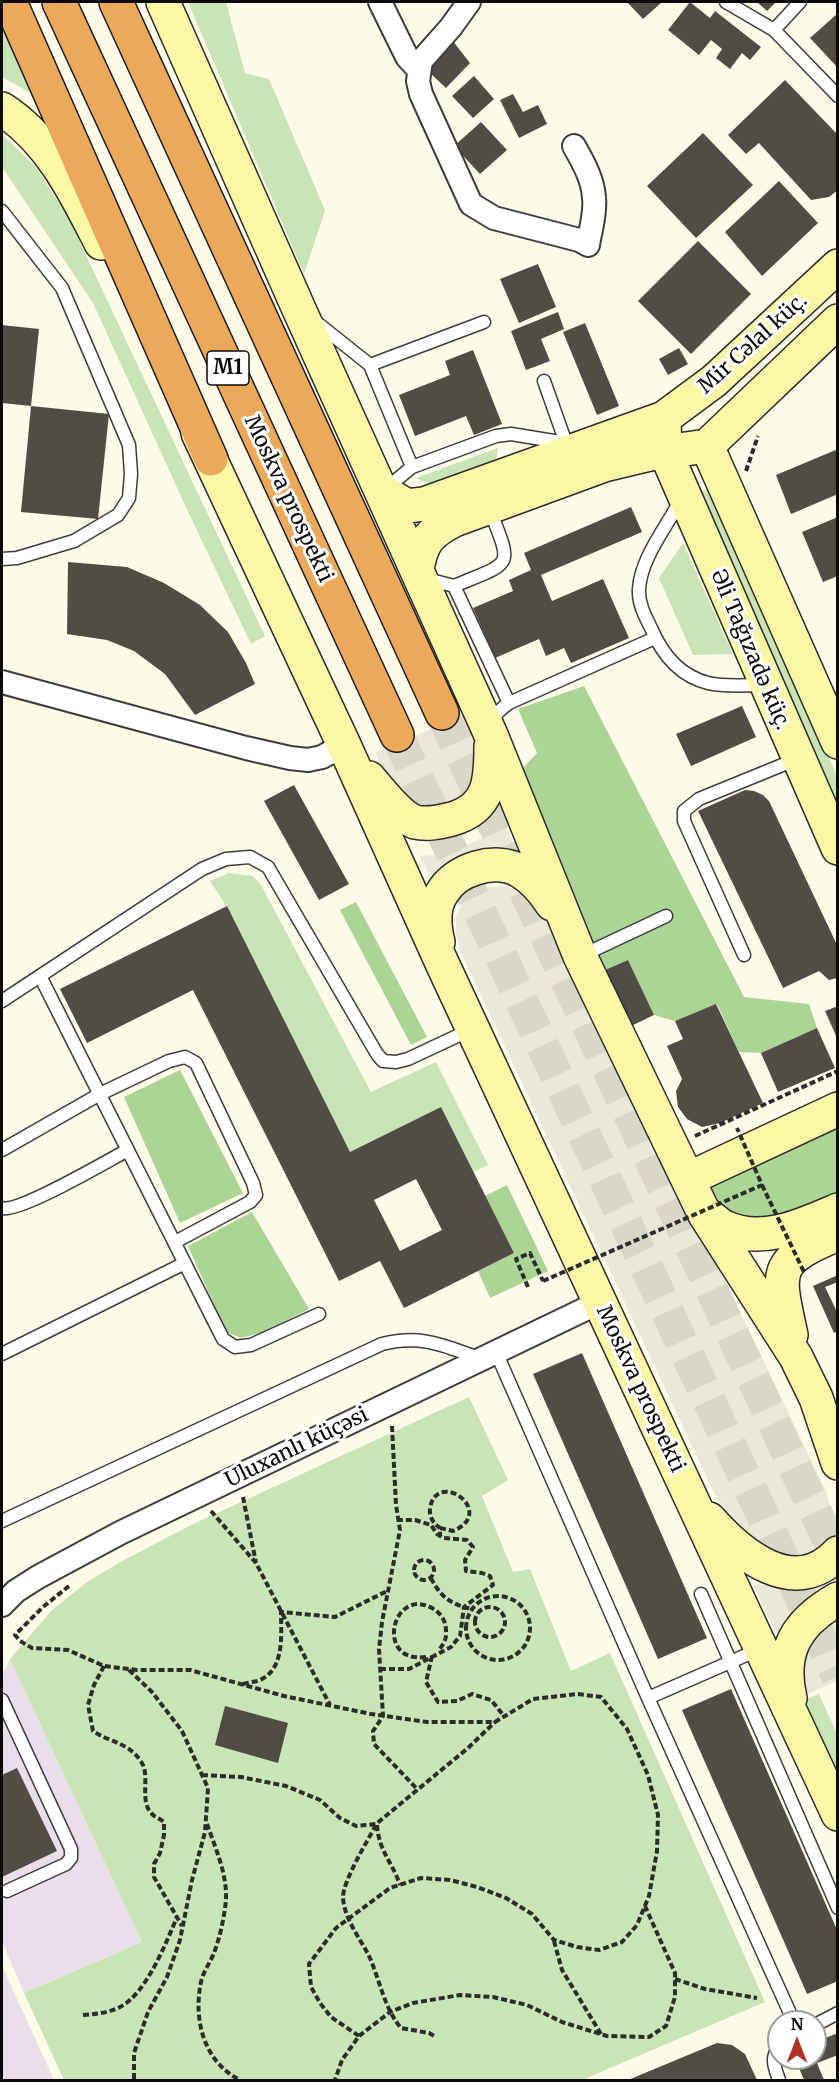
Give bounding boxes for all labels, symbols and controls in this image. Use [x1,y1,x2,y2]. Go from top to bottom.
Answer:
street label: Mir Cəlal küç. [693,288,813,400]
road number: M1 [207,351,249,385]
street label: Moskva prospekti [238,412,338,586]
street label: Əli Tağızadə küç. [705,566,795,734]
street label: Moskva prospekti [590,1302,690,1476]
street label: Uluxanlı küçəsi [221,1403,373,1493]
north arrow [767,2010,827,2070]
text: N [791,2014,803,2034]

